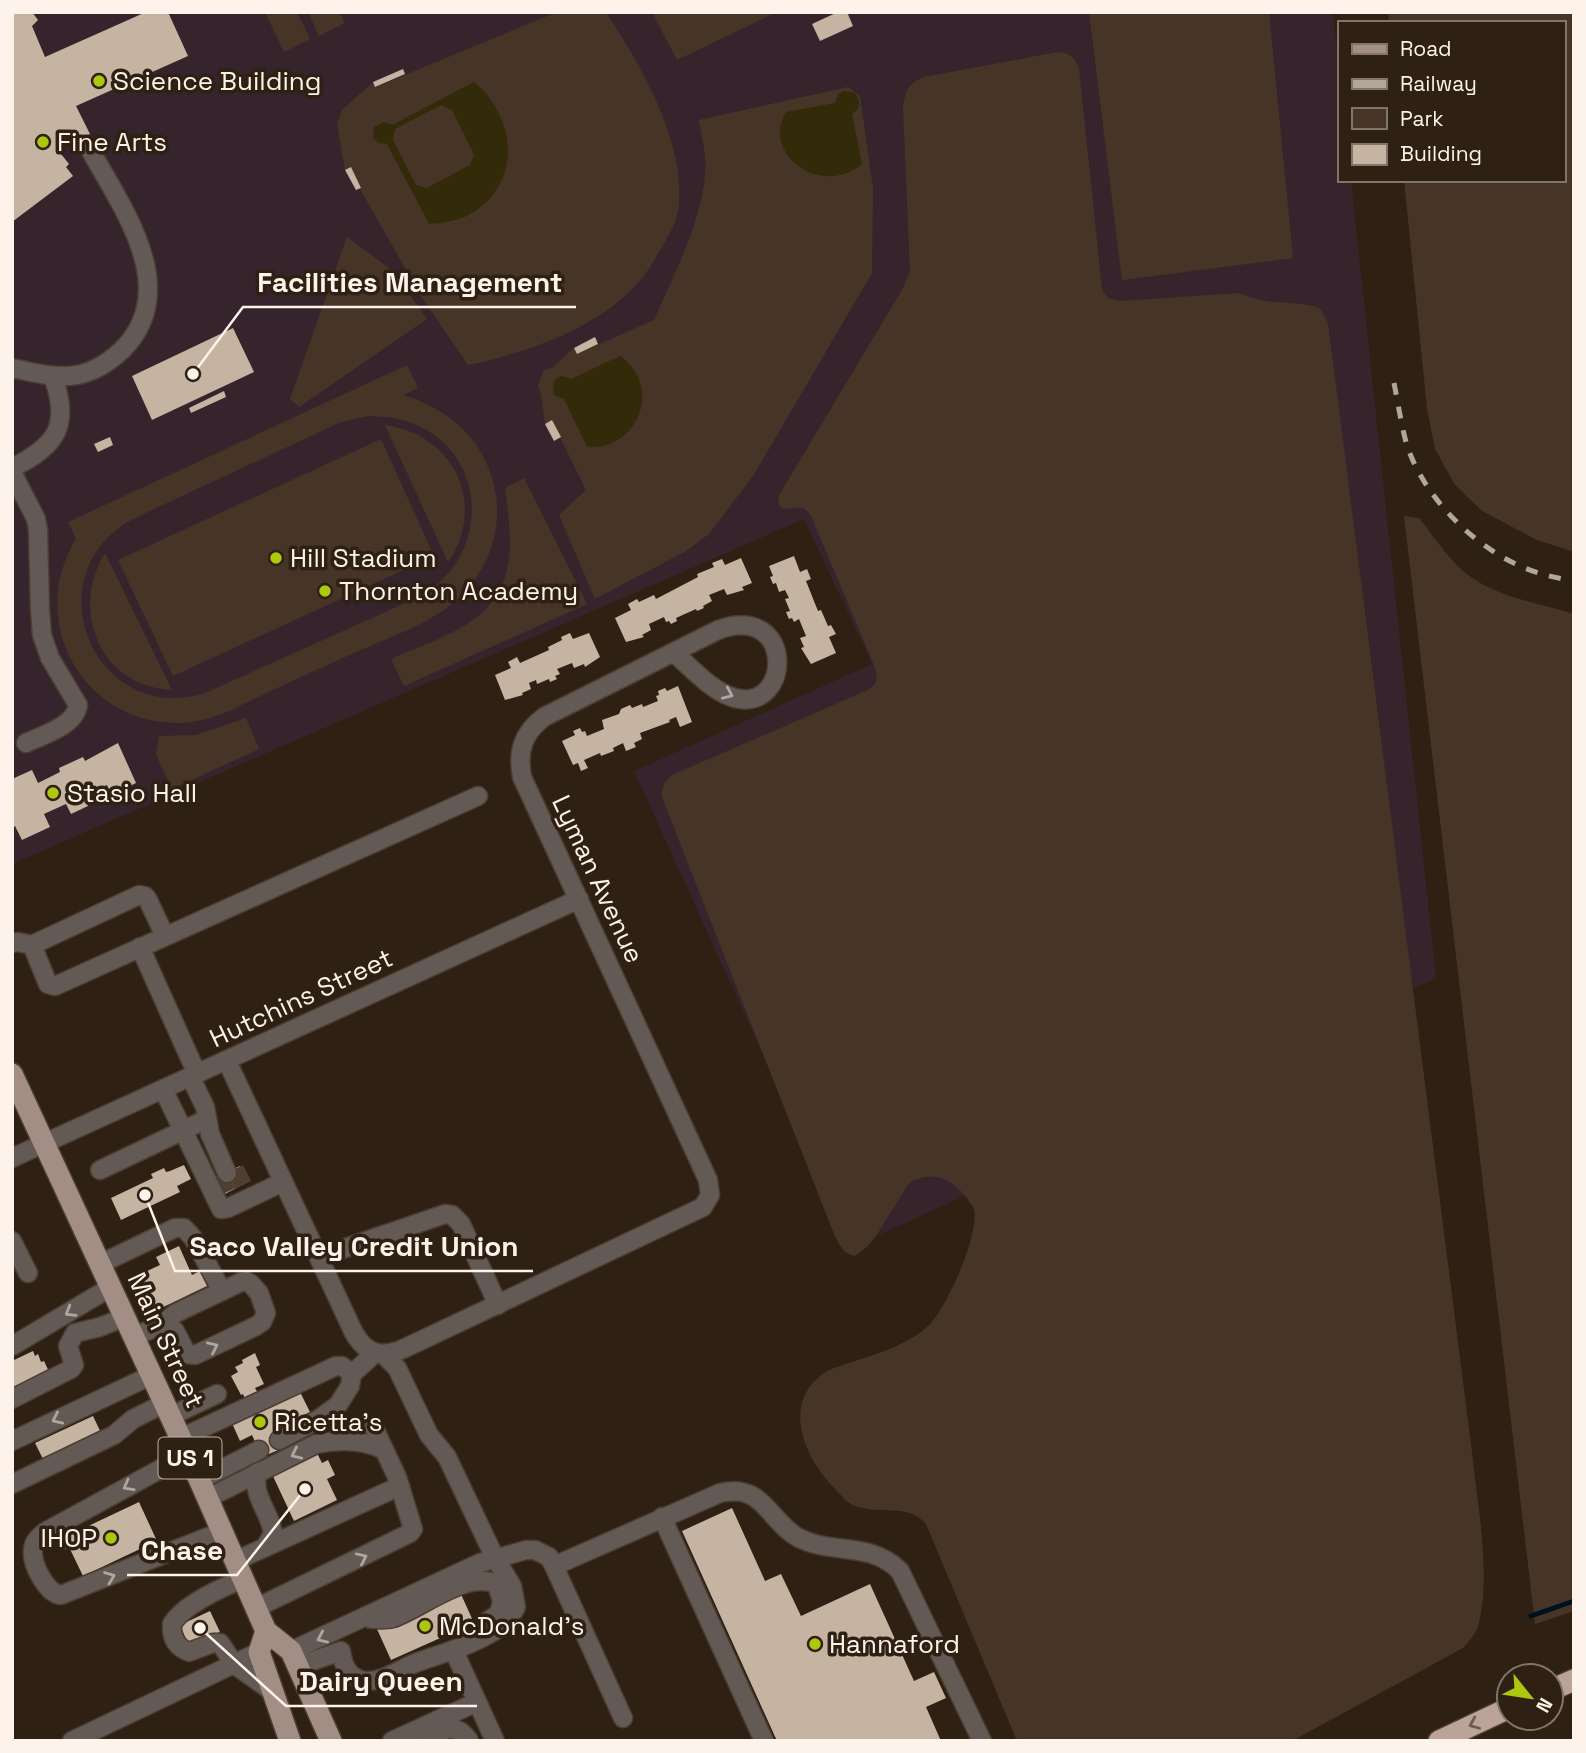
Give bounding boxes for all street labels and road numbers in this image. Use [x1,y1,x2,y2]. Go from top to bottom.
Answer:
street label: Lyman Avenue [544,790,652,968]
street label: Hutchins Street [204,941,398,1055]
street label: Main Street [120,1267,212,1413]
road number: US 1 [158,1438,222,1478]

